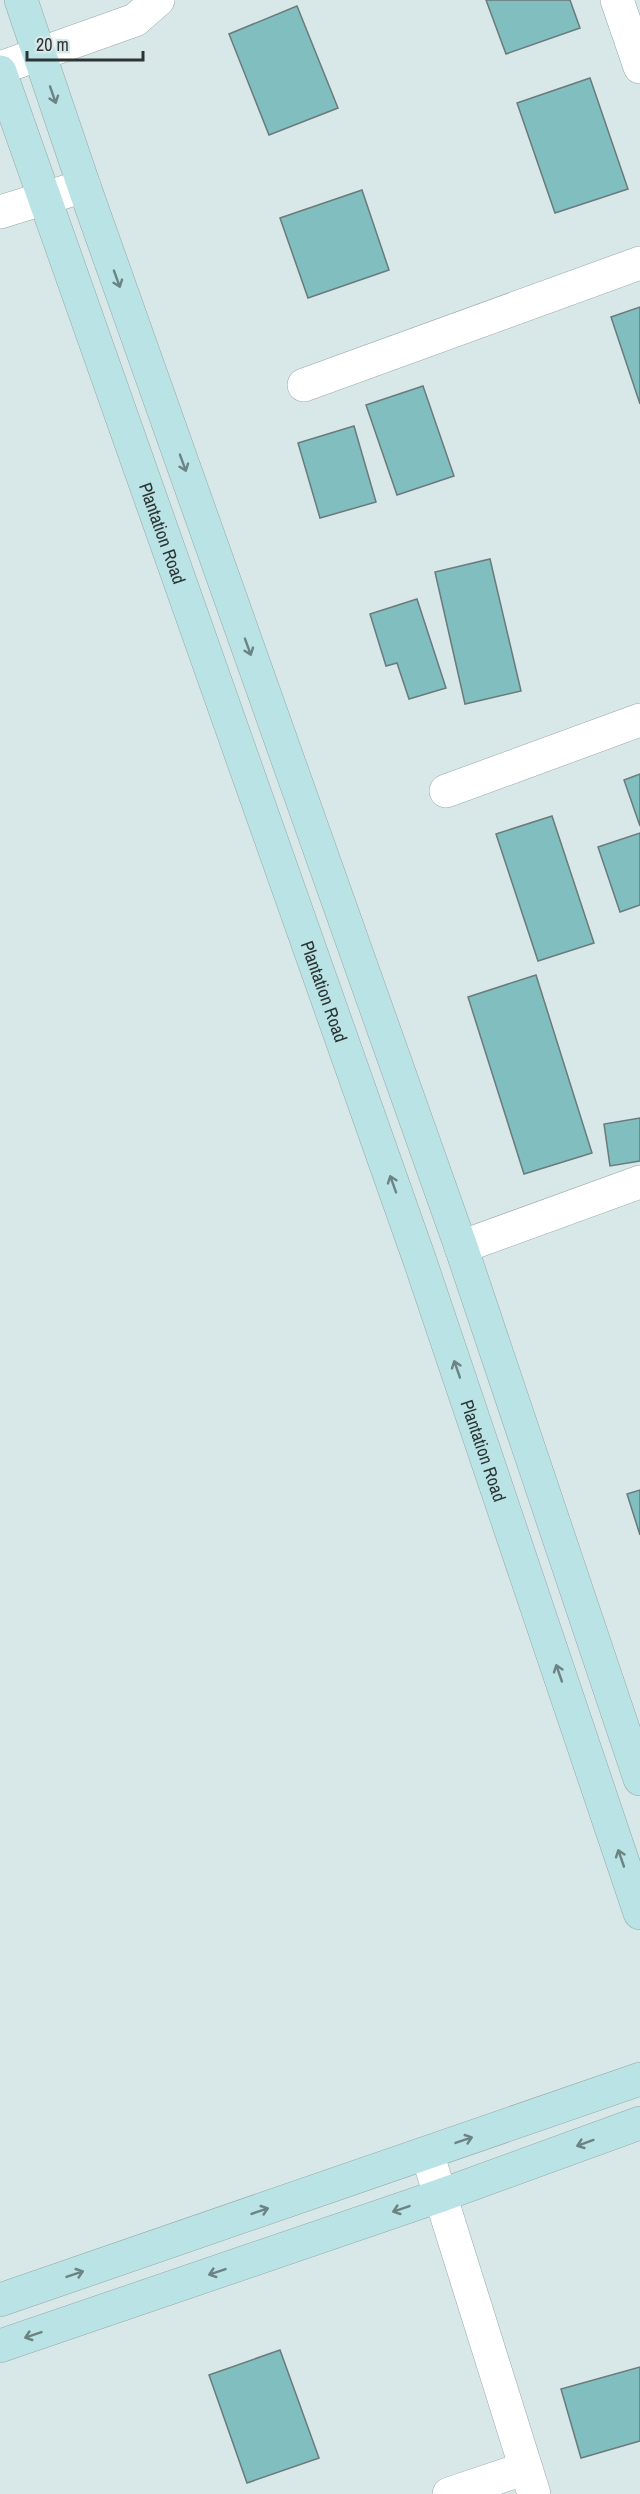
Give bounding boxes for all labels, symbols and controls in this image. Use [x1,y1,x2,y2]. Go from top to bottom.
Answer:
scale bar [27,24,142,62]
text: 20 m [36,32,69,57]
one-way arrow [49,85,60,104]
one-way arrow [113,269,124,288]
one-way arrow [178,453,189,472]
street label: Plantation Road [133,479,192,587]
one-way arrow [243,637,254,656]
street label: Plantation Road [295,937,354,1045]
one-way arrow [387,1175,398,1194]
one-way arrow [450,1360,461,1379]
street label: Plantation Road [455,1396,513,1505]
one-way arrow [553,1664,564,1683]
one-way arrow [615,1849,626,1868]
one-way arrow [454,2134,473,2145]
one-way arrow [576,2138,595,2149]
one-way arrow [250,2204,269,2215]
one-way arrow [393,2204,411,2215]
one-way arrow [208,2267,227,2278]
one-way arrow [65,2268,84,2279]
one-way arrow [24,2331,42,2342]

